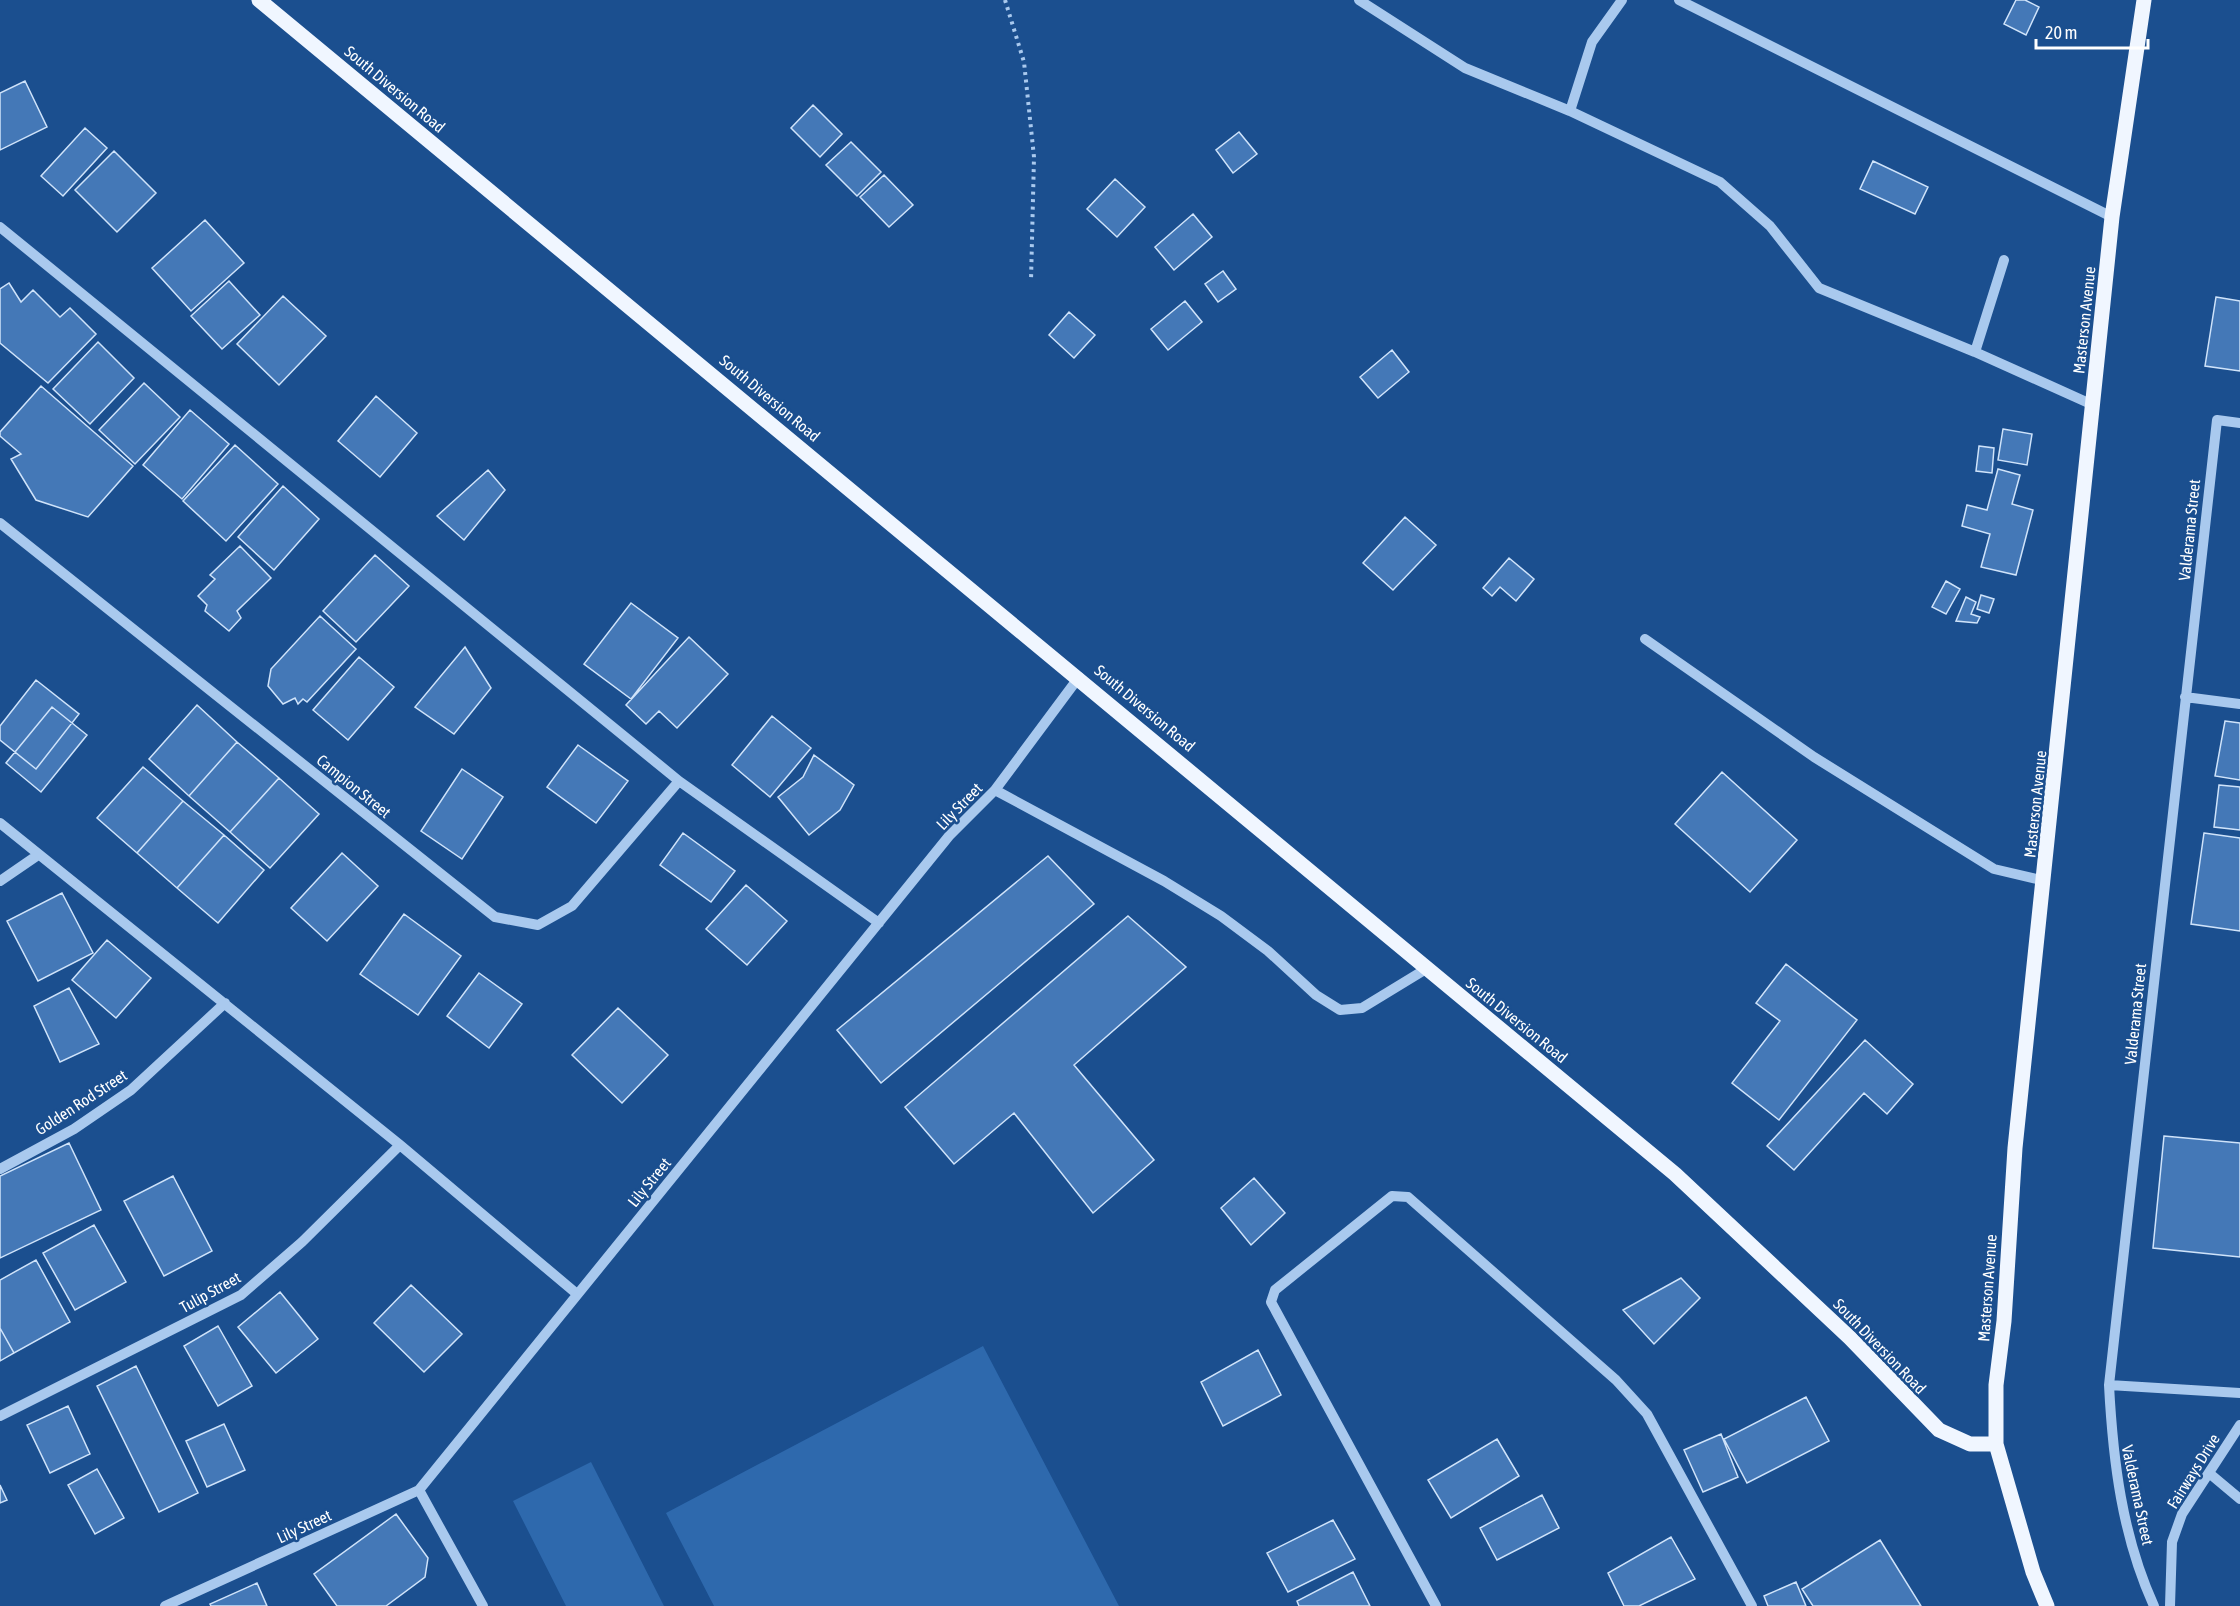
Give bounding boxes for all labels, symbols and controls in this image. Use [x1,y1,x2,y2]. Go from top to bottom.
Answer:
scale bar [2036,12,2148,50]
text: 20 m [2045,22,2077,43]
street label: South Diversion Road [341,42,449,136]
street label: Masterson Avenue [2069,266,2099,374]
street label: South Diversion Road [716,351,824,445]
street label: Valderama Street [2175,478,2203,582]
street label: South Diversion Road [1091,661,1199,755]
street label: Masterson Avenue [2020,750,2050,858]
street label: Campion Street [313,751,395,822]
street label: Lily Street [932,779,987,834]
street label: Valderama Street [2121,962,2149,1066]
street label: South Diversion Road [1463,974,1571,1066]
street label: Golden Rod Street [32,1066,130,1138]
street label: Lily Street [624,1154,675,1211]
street label: Masterson Avenue [1974,1234,2000,1342]
street label: Tulip Street [176,1268,244,1317]
street label: South Diversion Road [1830,1295,1930,1397]
street label: Fairways Drive [2163,1430,2224,1512]
street label: Valderama Street [2119,1443,2157,1547]
street label: Lily Street [274,1505,335,1547]

